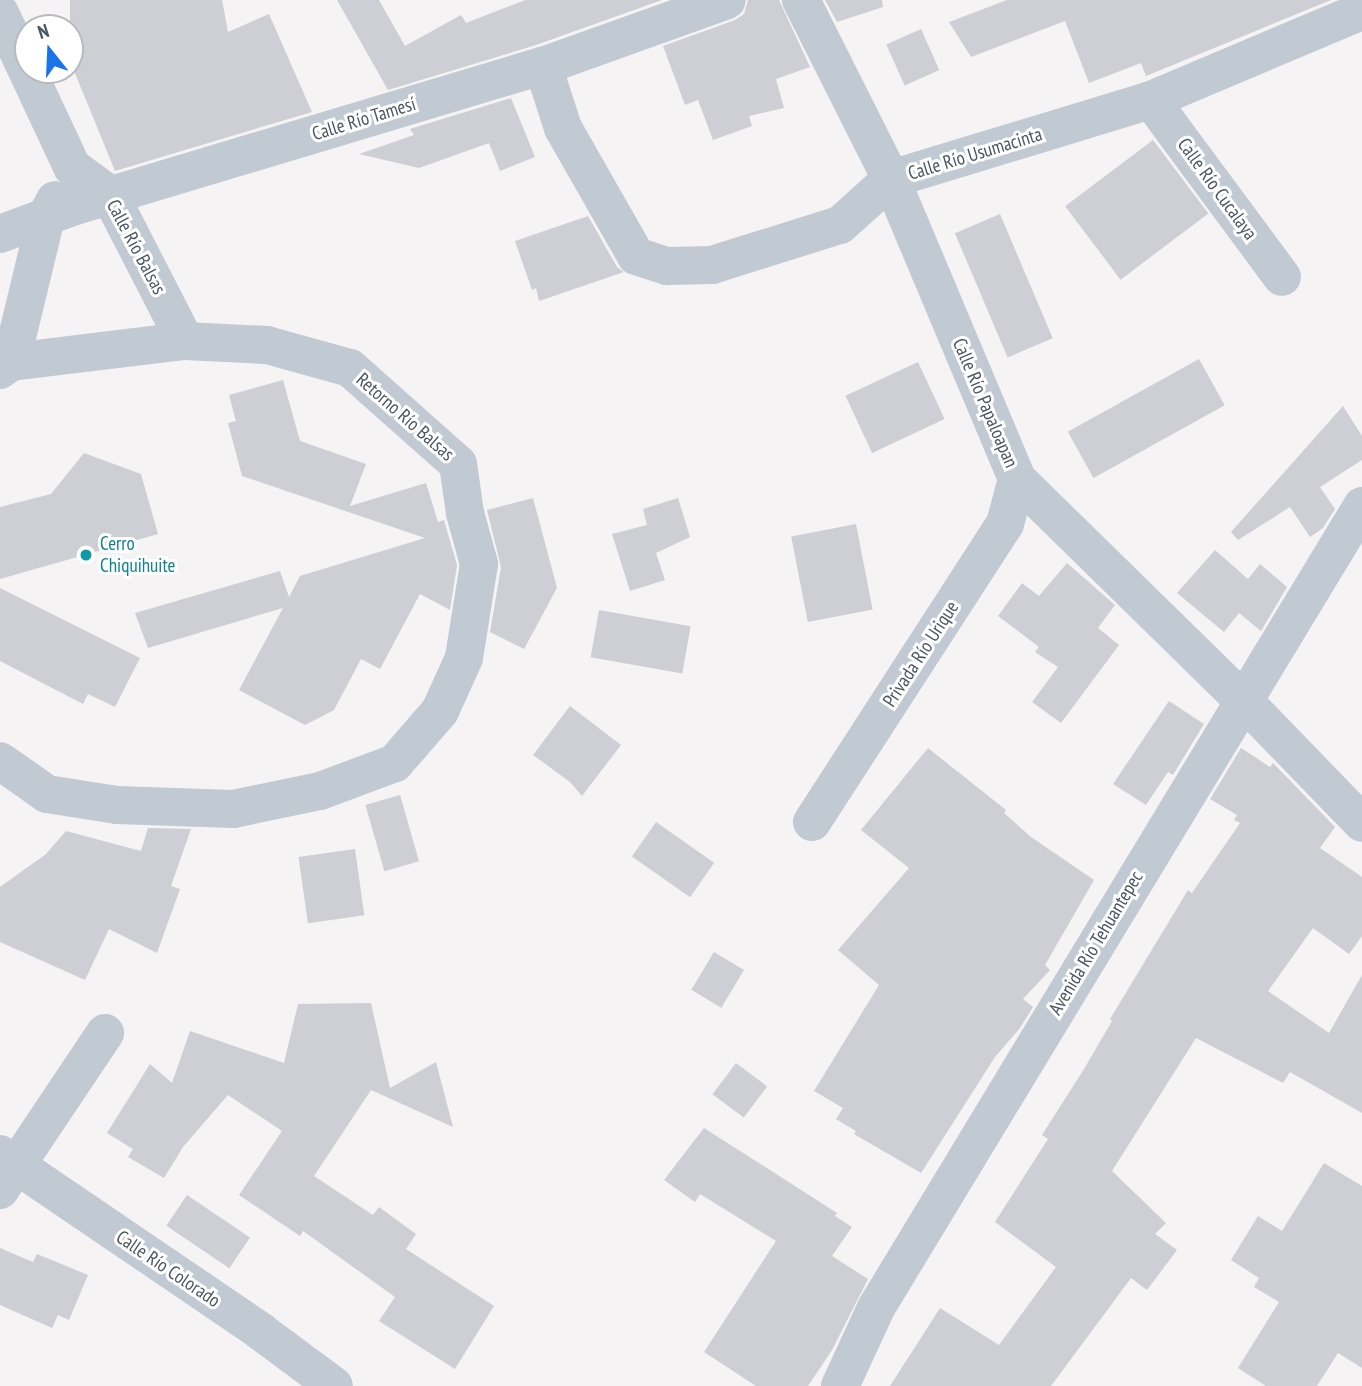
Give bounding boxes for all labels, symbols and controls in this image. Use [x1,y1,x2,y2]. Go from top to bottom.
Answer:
north arrow [14,14,84,84]
text: N [35,18,52,44]
street label: Calle Río Tamesí [309,92,419,146]
street label: Calle Río Usumacinta [905,123,1045,185]
street label: Calle Río Cucalaya [1172,134,1262,244]
street label: Calle Río Balsas [102,196,170,298]
street label: Calle Río Papaloapan [948,335,1022,471]
street label: Retorno Río Balsas [351,368,459,466]
place label: Cerro Chiquihuite [100,533,175,577]
marker: Cerro Chiquihuite [78,547,94,563]
street label: Privada Río Urique [878,597,964,711]
street label: Avenida Río Tehuantepec [1044,867,1148,1019]
street label: Calle Río Colorado [112,1226,224,1312]

